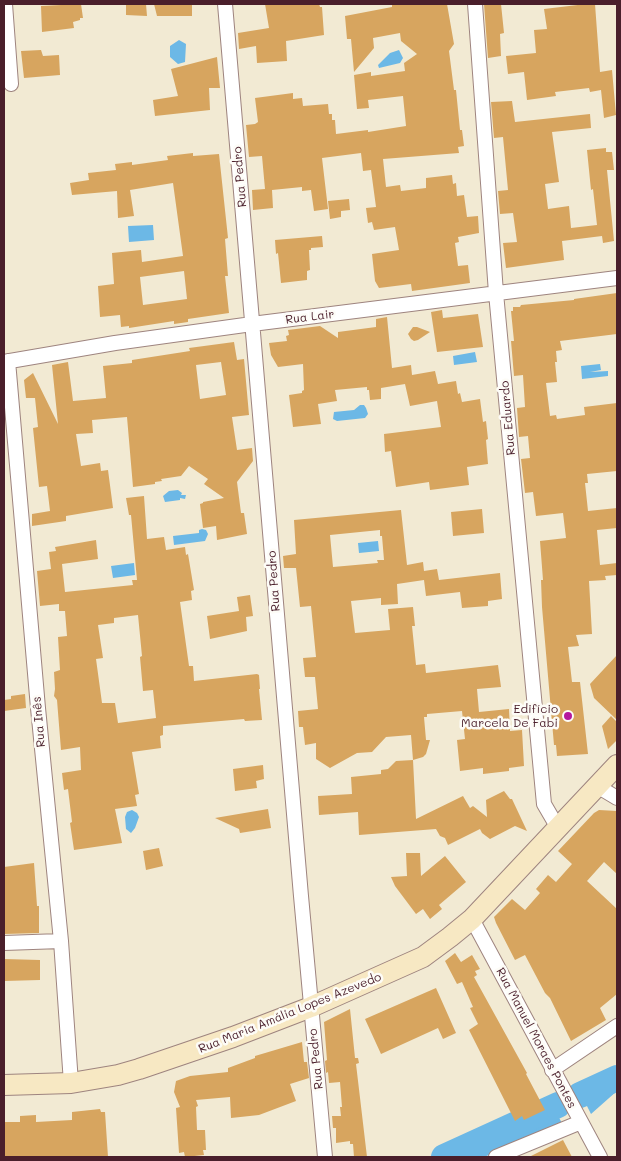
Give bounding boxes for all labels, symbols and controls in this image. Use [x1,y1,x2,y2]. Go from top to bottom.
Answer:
street label: Rua Pedro [230,146,250,208]
street label: Rua Lair [285,307,335,327]
street label: Rua Eduardo [498,380,518,456]
street label: Rua Pedro [265,550,283,612]
street label: Rua Inês [30,696,48,748]
place label: Edifício Marcela De Fabi [461,702,558,730]
marker: Edifício Marcela De Fabi [562,710,574,722]
street label: Rua Manuel Moraes Pontes [493,965,579,1111]
street label: Rua Maria Amália Lopes Azevedo [197,970,383,1056]
street label: Rua Pedro [306,1028,326,1090]

